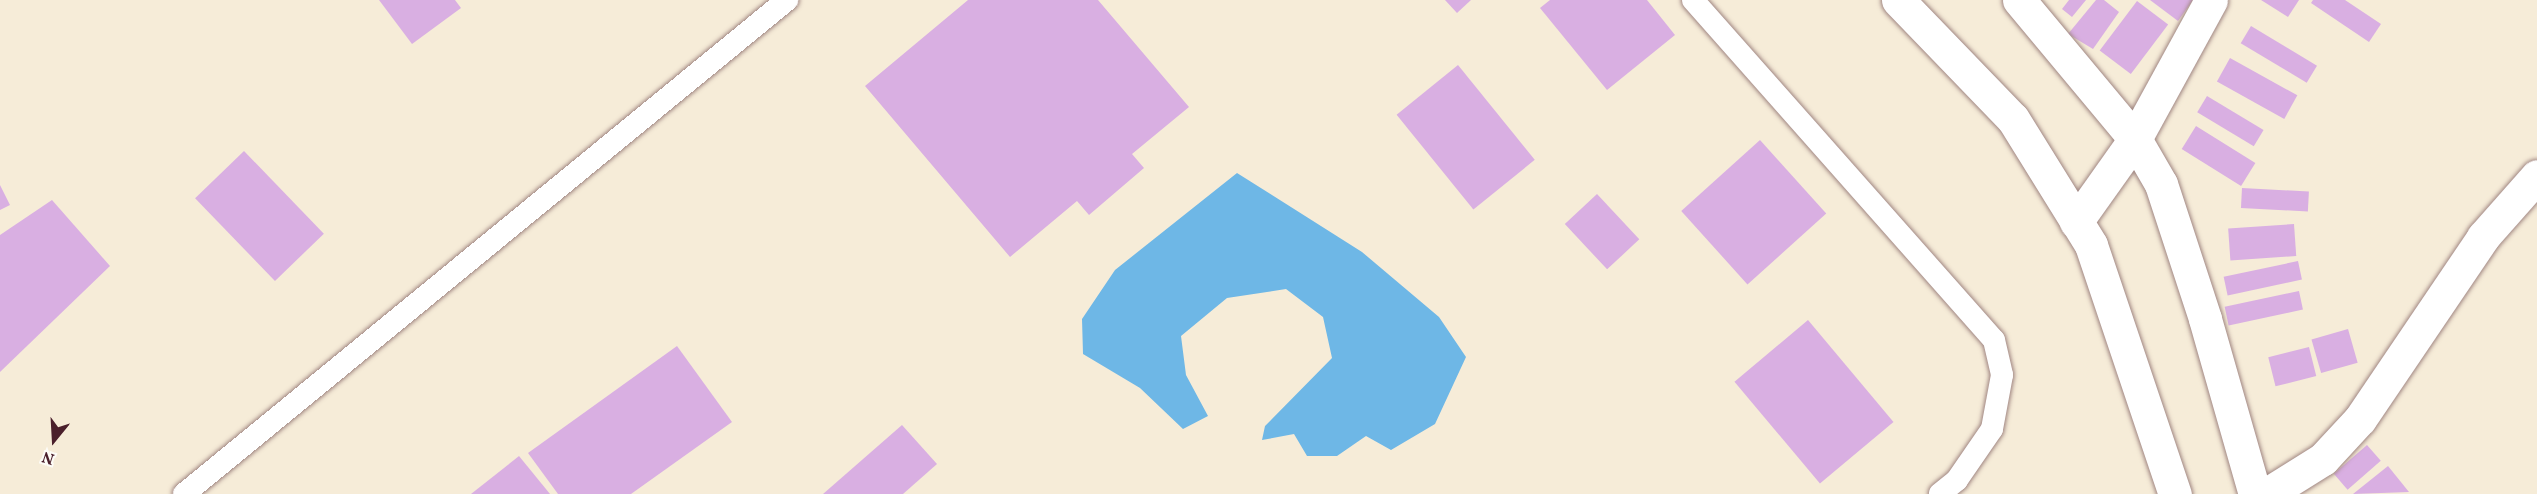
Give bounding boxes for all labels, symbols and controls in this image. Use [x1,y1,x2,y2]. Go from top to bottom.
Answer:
north arrow [24,410,84,470]
text: N [40,445,57,469]

